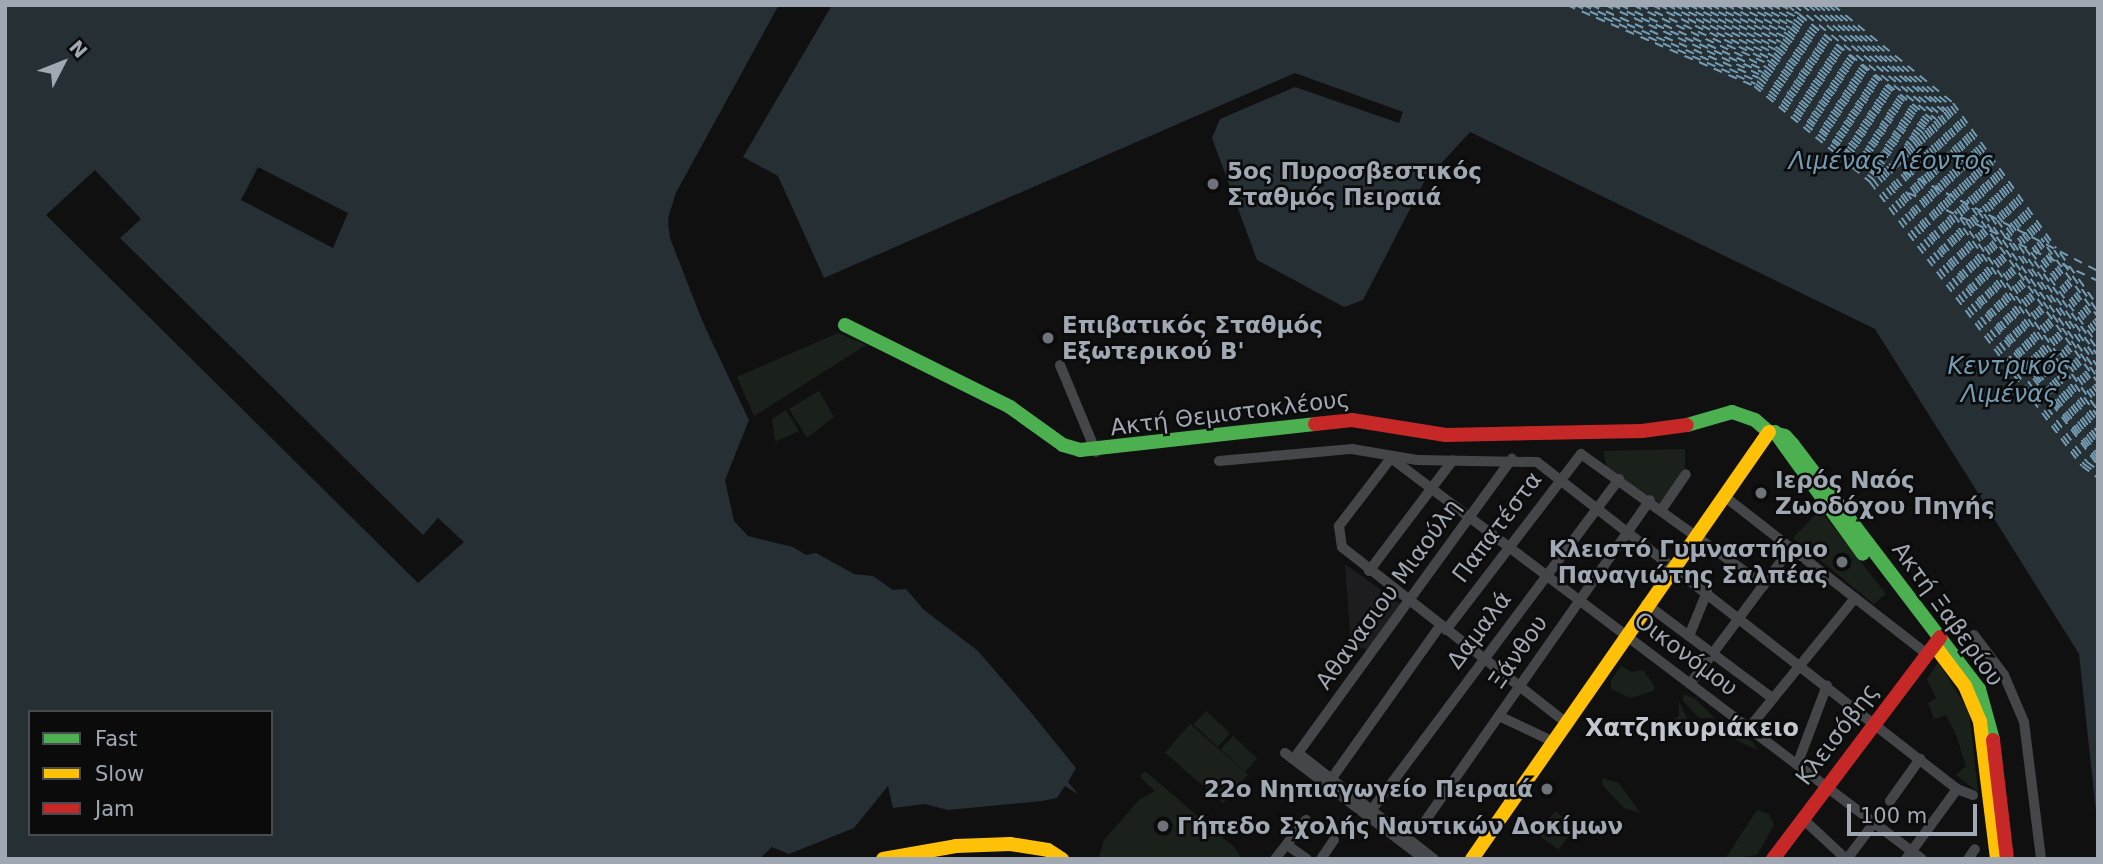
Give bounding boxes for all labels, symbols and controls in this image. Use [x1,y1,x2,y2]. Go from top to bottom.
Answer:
north arrow [28,28,98,98]
text: N [65,36,92,62]
water label: Λιμένας Λέοντος [1789,148,1993,176]
place label: 5ος Πυροσβεστικός Σταθμός Πειραιά [1227,157,1482,211]
marker: 5ος Πυροσβεστικός Σταθμός Πειραιά [1205,176,1221,192]
place label: Επιβατικός Σταθμός Εξωτερικού Β' [1062,311,1323,365]
marker: Επιβατικός Σταθμός Εξωτερικού Β' [1040,330,1056,346]
water label: Κεντρικός Λιμένας [1948,353,2070,409]
street label: Ακτή Θεμιστοκλέους [1109,385,1351,441]
street label: Παπατέστα [1446,466,1548,588]
place label: Ιερός Ναός Ζωοδόχου Πηγής [1775,466,1995,520]
marker: Ιερός Ναός Ζωοδόχου Πηγής [1753,485,1769,501]
street label: Αθανασιου Μιαούλη [1310,494,1466,694]
place label: Κλειστό Γυμναστήριο Παναγιώτης Σαλπέας [1549,535,1828,589]
street label: Ακτή Ξαβερίου [1886,536,2010,692]
marker: Κλειστό Γυμναστήριο Παναγιώτης Σαλπέας [1834,554,1850,570]
street label: Δαμαλά [1441,586,1517,674]
street label: Οικονόμου [1629,606,1743,702]
street label: Ξάνθου [1483,610,1553,694]
street label: Κλεισόβης [1790,678,1884,790]
legend [28,710,273,836]
district label: Χατζηκυριάκειο [1585,715,1799,743]
text: Fast [95,727,137,751]
text: Slow [95,762,144,786]
place label: 22ο Νηπιαγωγείο Πειραιά [1204,775,1533,803]
marker: 22ο Νηπιαγωγείο Πειραιά [1539,781,1555,797]
scale bar [1851,790,1980,834]
text: Jam [95,797,135,821]
text: 100 m [1860,804,1927,828]
place label: Γήπεδο Σχολής Ναυτικών Δοκίμων [1177,812,1623,840]
marker: Γήπεδο Σχολής Ναυτικών Δοκίμων [1155,818,1171,834]

